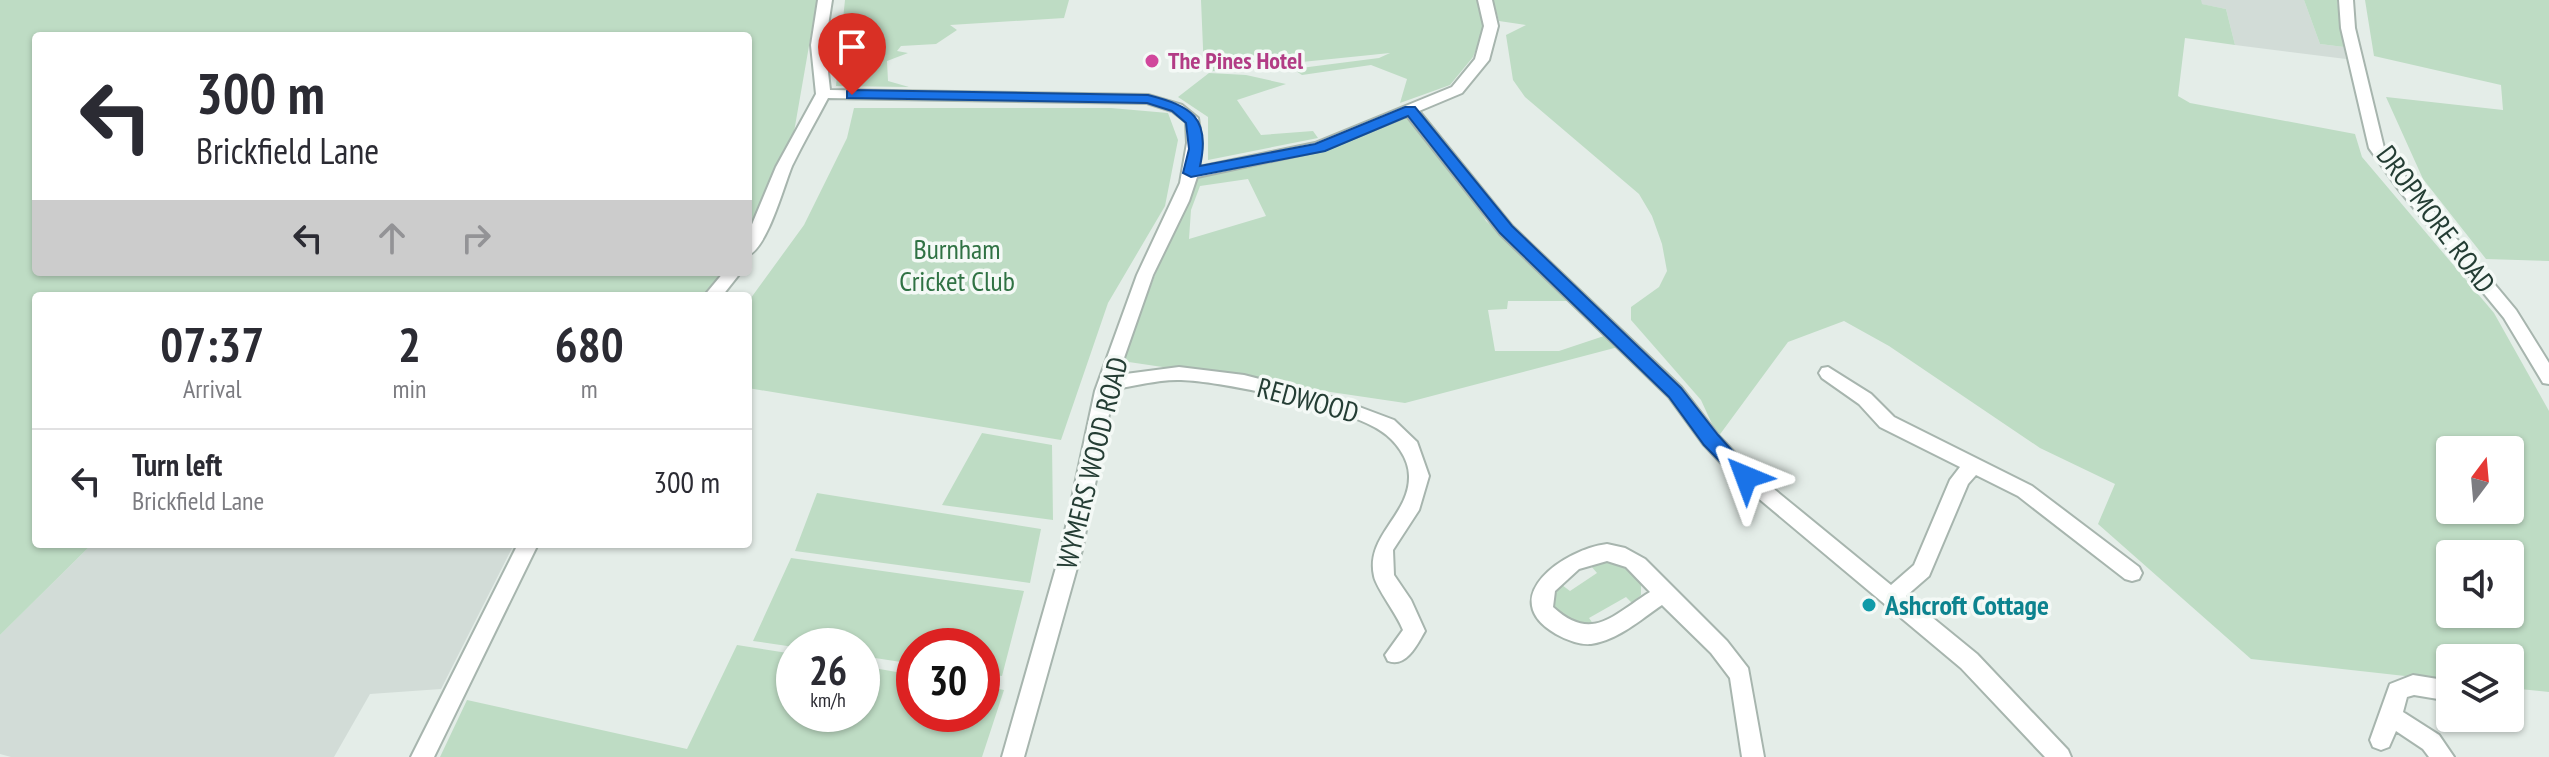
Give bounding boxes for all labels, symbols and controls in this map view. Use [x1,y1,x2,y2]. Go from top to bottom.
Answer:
pin [818,13,886,95]
icon: arrive [830,25,874,69]
place label: The Pines Hotel [1168,45,1303,76]
marker: The Pines Hotel [1143,52,1161,70]
text: 300 m [196,57,325,129]
icon: left [64,64,168,168]
text: Brickfield Lane [196,127,379,174]
street label: DROPMORE ROAD [2369,138,2504,300]
icon: left [286,216,330,260]
icon: ahead [370,216,414,260]
icon: right [454,216,498,260]
park label: Burnham Cricket Club [899,230,1015,299]
text: 07:37 [160,313,264,375]
text: 2 [398,313,421,375]
text: 680 [555,313,624,375]
street label: WYMERS WOOD ROAD [1047,353,1136,573]
street label: REDWOOD [1253,368,1363,431]
text: Arrival [183,372,242,405]
text: min [392,372,426,405]
text: m [581,372,598,405]
position arrow [1704,435,1788,519]
north arrow [2436,436,2524,524]
map controls [2436,436,2524,732]
text: Turn left [132,445,222,484]
icon: left [64,459,108,503]
text: 300 m [654,462,720,501]
text: Brickfield Lane [132,484,264,517]
button: sound [2436,540,2524,628]
place label: Ashcroft Cottage [1884,586,2049,623]
marker: Ashcroft Cottage [1860,596,1878,614]
speed limit sign: 30 [896,628,1000,732]
text: 26 [809,644,847,696]
button: layers [2436,644,2524,732]
text: km/h [810,687,846,713]

